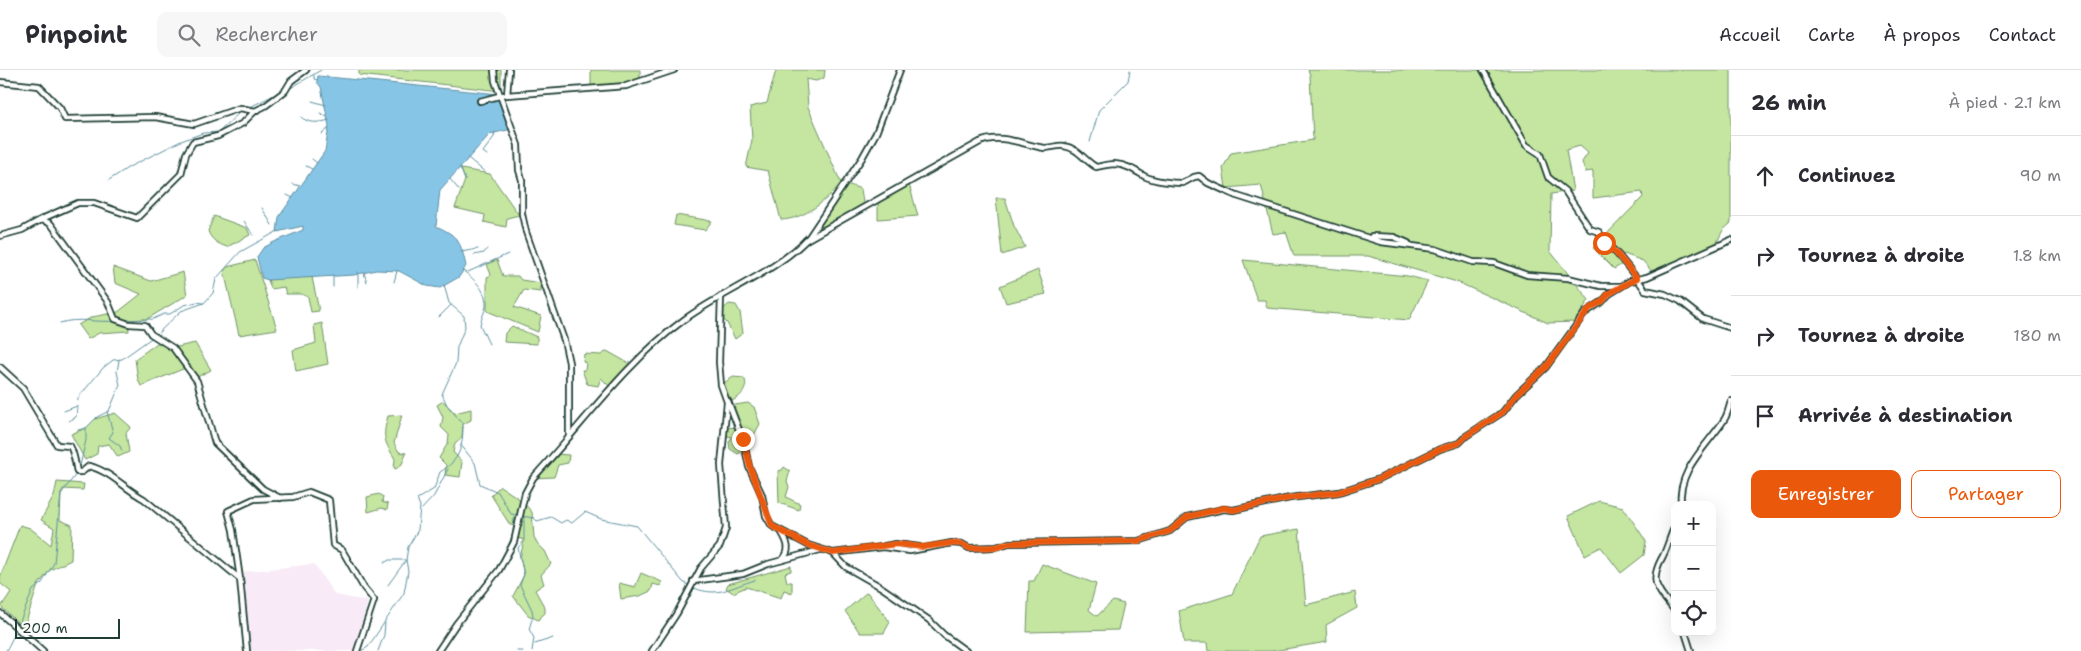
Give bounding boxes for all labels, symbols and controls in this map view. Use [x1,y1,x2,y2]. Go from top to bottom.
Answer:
search box [157,12,507,57]
text: Pinpoint [25,19,127,51]
icon: search [175,21,203,49]
text: Rechercher [215,22,318,47]
text: Accueil [1719,23,1780,47]
text: Carte [1808,23,1855,47]
text: À propos [1883,23,1961,47]
text: Contact [1989,23,2056,47]
text: 26 min [1751,89,1827,117]
text: À pied · 2.1 km [1949,92,2061,113]
icon: ahead [1751,162,1779,190]
text: Continuez [1798,163,1896,188]
text: 90 m [2020,165,2061,186]
route start [1593,232,1616,255]
icon: right [1751,242,1779,270]
text: Tournez à droite [1798,243,1965,268]
text: 1.8 km [2013,245,2061,266]
icon: right [1751,322,1779,350]
text: Tournez à droite [1798,323,1965,348]
text: 180 m [2013,325,2061,346]
icon: arrive [1751,402,1779,430]
text: Arrivée à destination [1798,403,2012,428]
route end [732,428,755,451]
button: Enregistrer [1751,470,1901,518]
button: Partager [1911,470,2061,518]
map controls [1671,501,1716,636]
button: + [1671,501,1716,546]
button: − [1671,546,1716,591]
button: locate [1671,591,1716,636]
scale bar [15,616,120,639]
text: 200 m [22,619,68,637]

